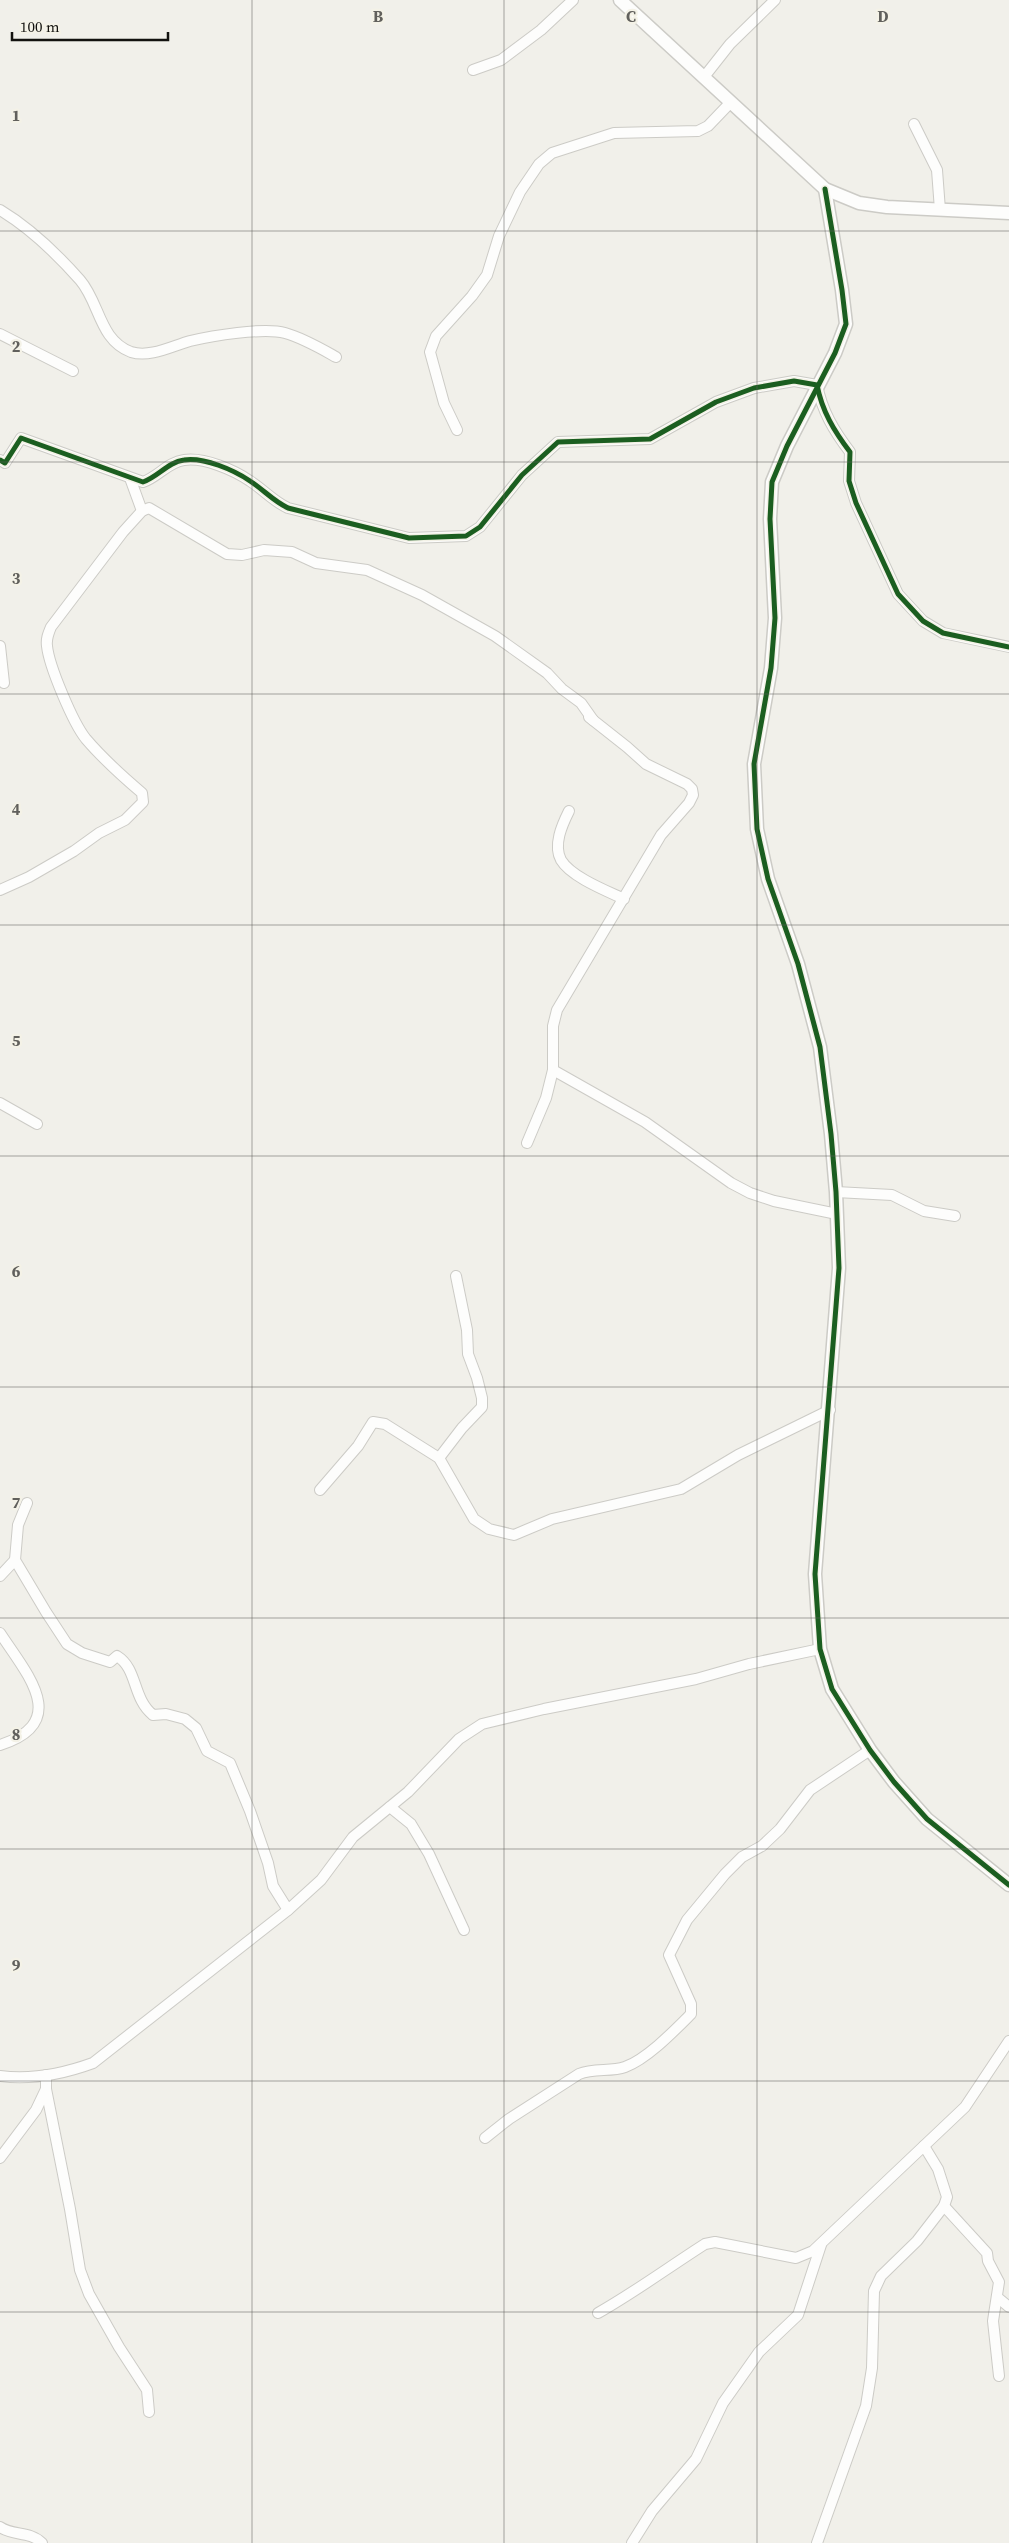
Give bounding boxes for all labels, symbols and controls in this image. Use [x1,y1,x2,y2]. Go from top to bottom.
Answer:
text: B [373,5,384,27]
text: C [626,5,636,27]
text: D [877,5,889,27]
scale bar [12,10,169,42]
text: 100 m [20,16,60,37]
text: 1 [12,104,20,126]
text: 2 [12,335,21,357]
text: 3 [12,567,21,589]
text: 4 [12,798,21,820]
text: 5 [12,1029,21,1051]
text: 6 [12,1260,21,1282]
text: 7 [12,1491,21,1513]
text: 8 [12,1723,20,1745]
text: 9 [12,1954,21,1976]

